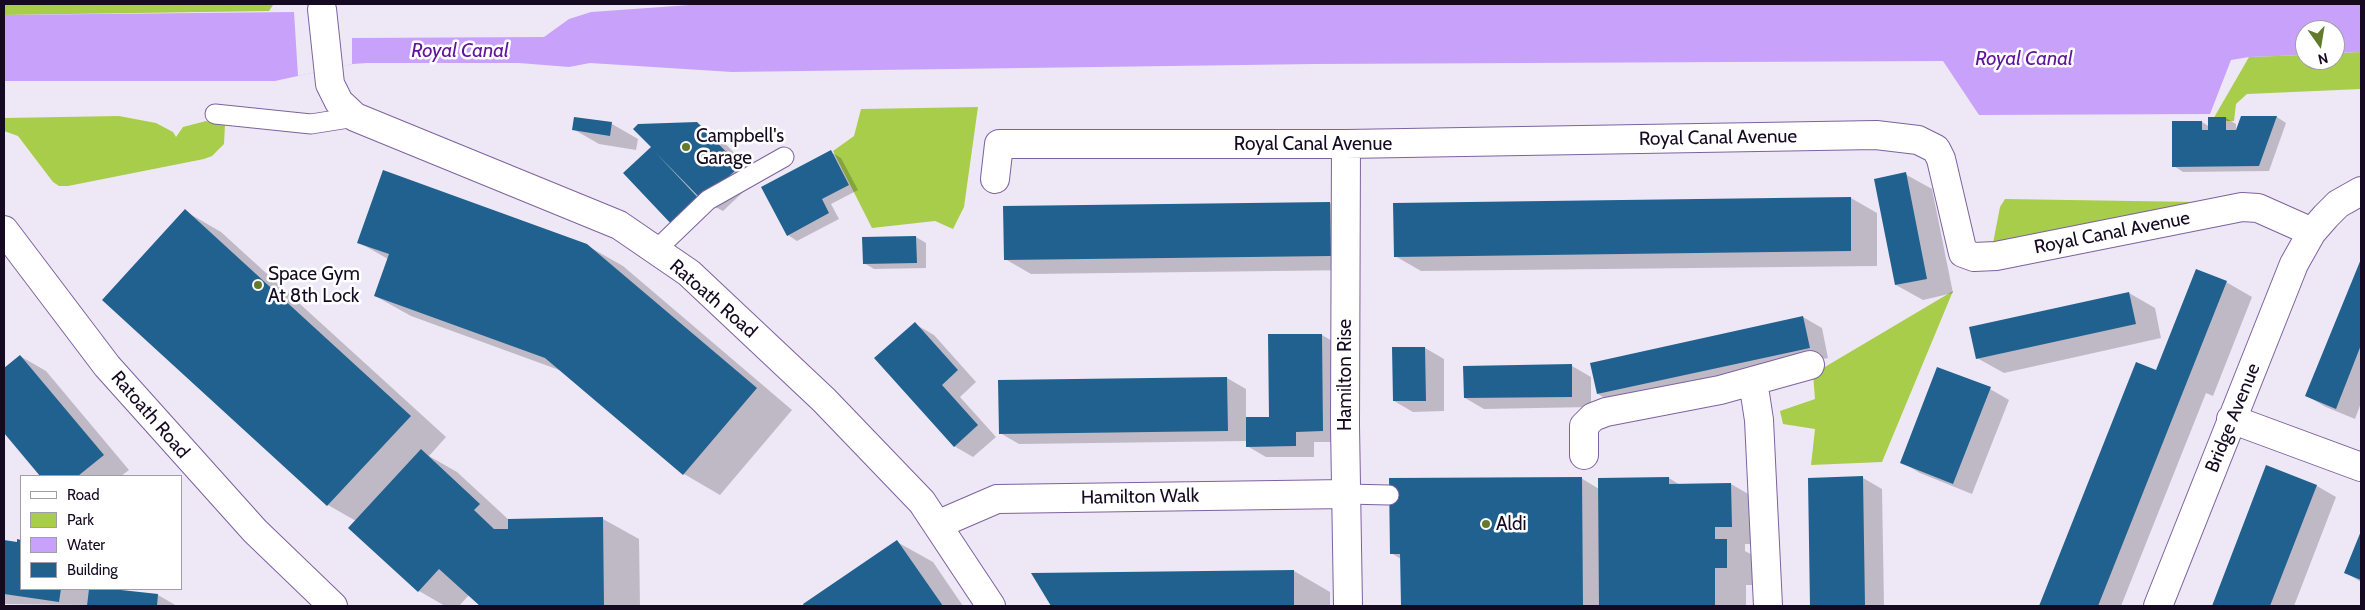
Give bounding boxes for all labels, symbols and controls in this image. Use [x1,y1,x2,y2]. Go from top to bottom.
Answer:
north arrow [2295,20,2345,70]
water label: Royal Canal [411,39,509,63]
water label: Royal Canal [1975,47,2073,71]
text: N [2316,49,2330,69]
place label: Campbell's Garage [696,125,784,169]
street label: Royal Canal Avenue [1639,125,1797,151]
street label: Royal Canal Avenue [1234,133,1392,155]
marker: Campbell's Garage [680,141,692,153]
street label: Royal Canal Avenue [2032,207,2192,259]
street label: Ratoath Road [665,255,761,343]
place label: Space Gym At 8th Lock [268,263,360,307]
marker: Space Gym At 8th Lock [252,279,264,291]
street label: Hamilton Rise [1334,319,1356,431]
street label: Bridge Avenue [2201,360,2265,476]
street label: Ratoath Road [106,367,194,463]
legend [20,475,182,590]
street label: Hamilton Walk [1081,485,1199,509]
text: Road [67,486,100,504]
text: Park [67,511,94,529]
place label: Aldi [1496,513,1527,535]
marker: Aldi [1480,518,1492,530]
text: Water [67,536,105,554]
text: Building [67,561,118,579]

